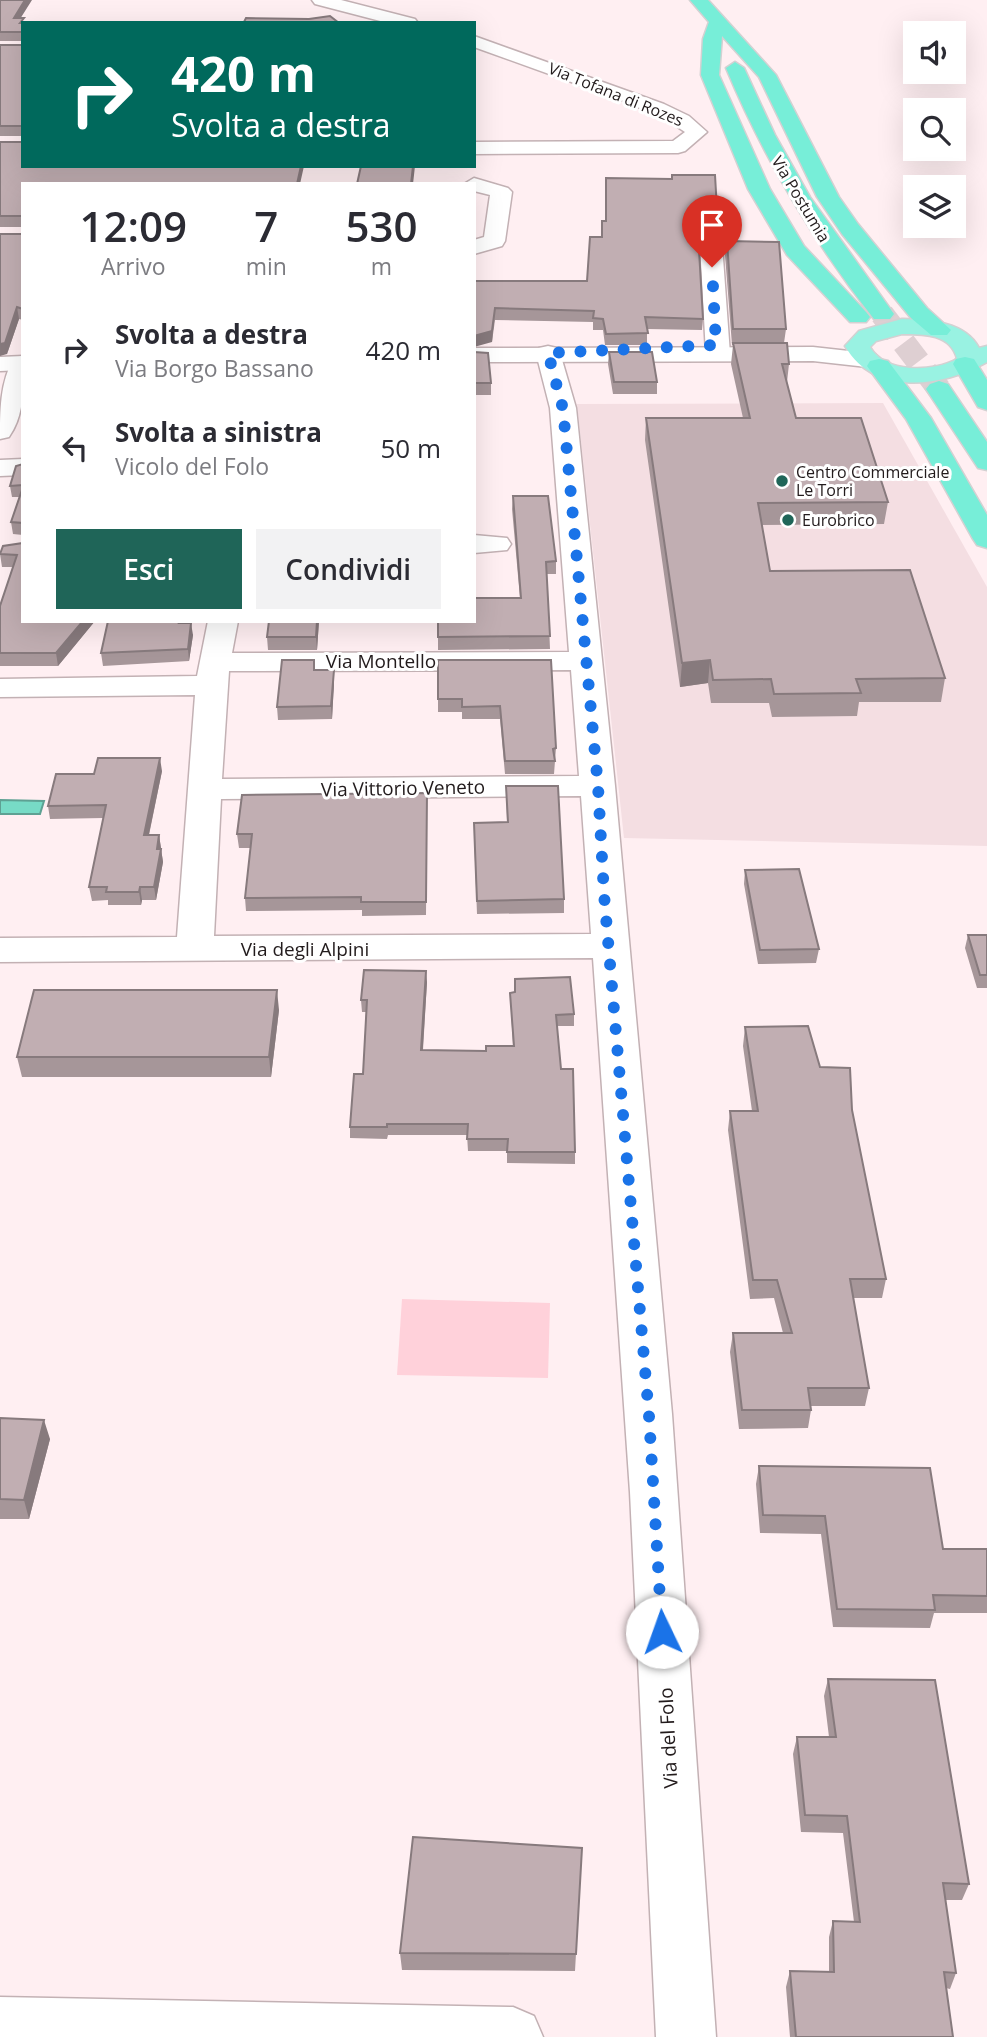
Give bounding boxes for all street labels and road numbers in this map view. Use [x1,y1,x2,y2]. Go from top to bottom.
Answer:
street label: Via Tofana di Rozes [545,57,687,131]
street label: Via Postumia [767,152,835,246]
street label: Via Montello [326,648,436,674]
street label: Via Vittorio Veneto [321,774,485,802]
street label: Via degli Alpini [241,936,369,962]
street label: Via del Folo [652,1687,684,1789]

